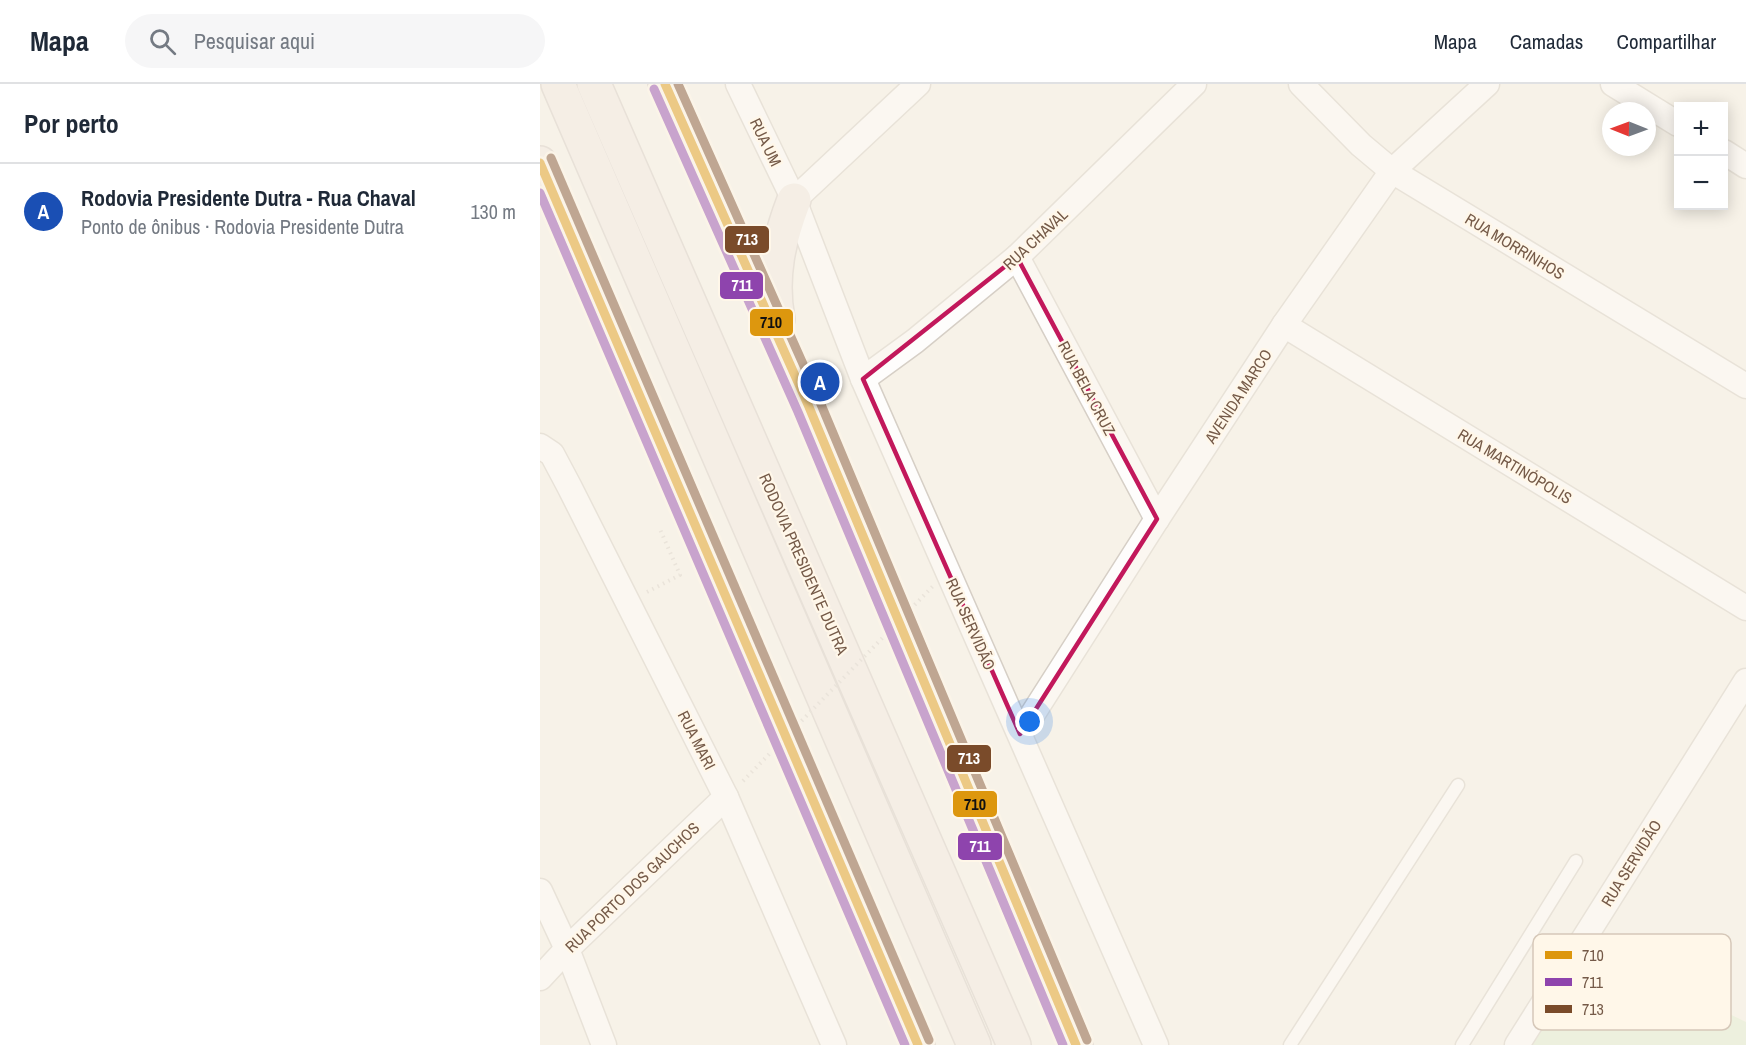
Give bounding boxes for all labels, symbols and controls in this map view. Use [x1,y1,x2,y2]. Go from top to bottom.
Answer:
search box [125,14,545,68]
text: Mapa [30,22,89,60]
icon: search [146,25,179,58]
text: Pesquisar aqui [194,26,315,56]
text: Mapa [1434,27,1477,56]
text: Camadas [1510,27,1583,56]
text: Compartilhar [1616,27,1716,56]
north arrow [1602,102,1656,156]
map controls [1674,102,1728,210]
button: + [1674,102,1728,156]
text: Por perto [24,106,119,141]
street label: RUA UM [745,114,787,170]
button: − [1674,156,1728,210]
text: Rodovia Presidente Dutra - Rua Chaval [81,183,416,213]
text: A [38,198,49,225]
text: 130 m [470,198,516,225]
street label: RUA CHAVAL [998,203,1073,275]
street label: RUA MORRINHOS [1461,208,1569,284]
text: Ponto de ônibus · Rodovia Presidente Dutra [81,213,404,240]
line badge: 713 [724,225,770,254]
text: 713 [736,228,758,250]
line badge: 711 [719,271,764,300]
text: 711 [731,274,753,296]
line badge: 710 [749,308,794,337]
text: 710 [760,311,782,333]
street label: RUA BELA CRUZ [1053,337,1121,439]
street label: AVENIDA MARCO [1199,345,1277,448]
pin: A [800,360,840,404]
street label: RUA MARTINÓPOLIS [1454,423,1576,509]
street label: RODOVIA PRESIDENTE DUTRA [754,470,854,658]
street label: RUA SERVIDÃO [941,575,1001,673]
street label: RUA MARI [673,707,721,773]
your location [1015,707,1044,736]
line badge: 713 [946,744,992,773]
text: 713 [958,747,980,769]
line badge: 710 [952,790,998,818]
text: 710 [964,793,986,815]
street label: RUA SERVIDÃO [1596,816,1666,910]
street label: RUA PORTO DOS GAUCHOS [560,817,704,957]
line badge: 711 [957,832,1003,861]
text: 711 [969,835,991,857]
legend [1533,934,1731,1030]
text: 710 [1582,944,1604,966]
text: 711 [1582,971,1604,993]
text: 713 [1582,998,1604,1020]

